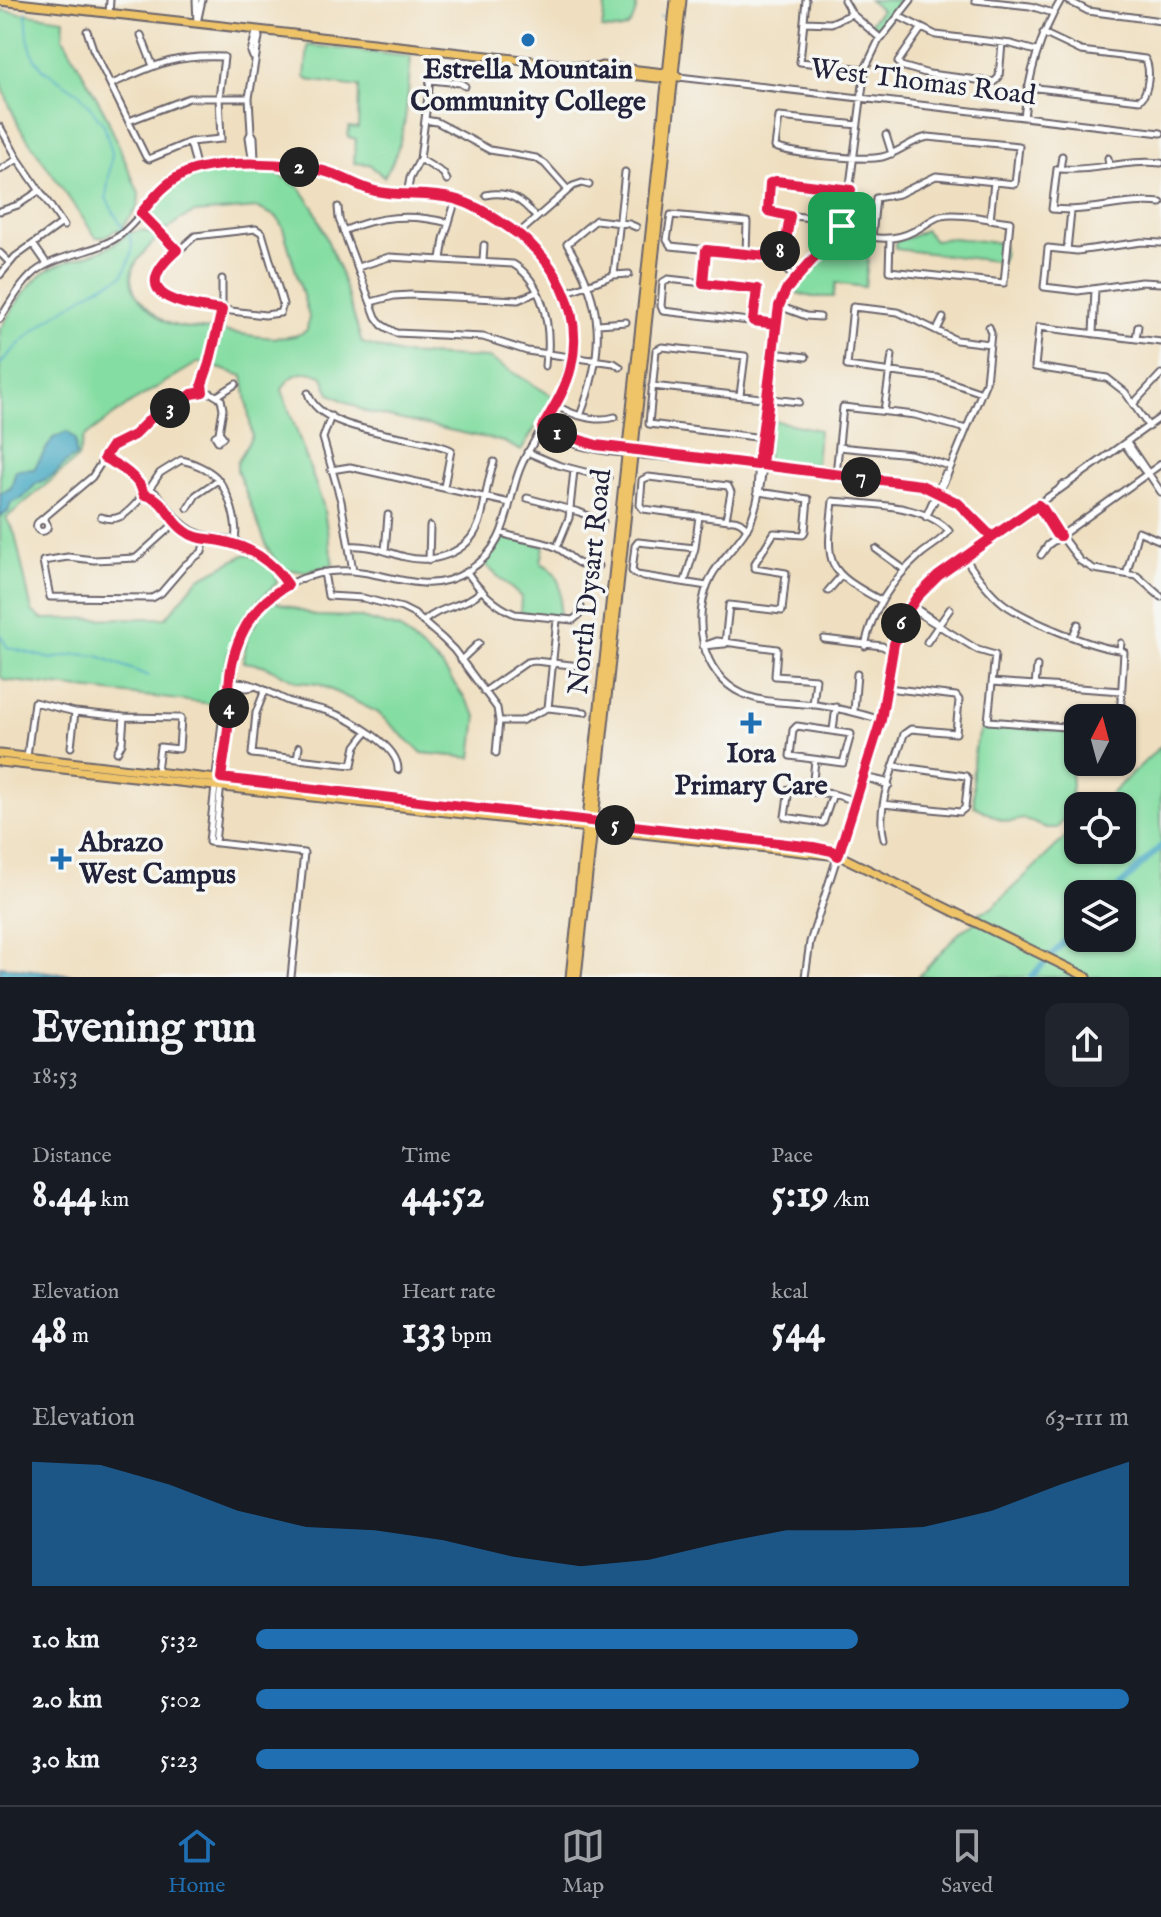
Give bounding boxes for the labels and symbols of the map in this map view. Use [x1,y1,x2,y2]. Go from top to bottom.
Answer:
marker: Estrella Mountain Community College [519,31,537,49]
street label: West Thomas Road [808,52,1038,114]
place label: Estrella Mountain Community College [410,53,646,120]
pin: 2 [279,147,319,187]
pin [808,192,876,260]
pin: 8 [760,231,800,271]
pin: 3 [150,388,190,428]
pin: 1 [537,413,577,453]
pin: 7 [841,457,881,497]
street label: North Dysart Road [562,467,620,697]
pin: 6 [881,603,921,643]
pin: 4 [209,688,249,728]
north arrow [1064,704,1136,776]
marker: Iora Primary Care [740,712,762,734]
place label: Iora Primary Care [674,737,828,804]
pin: 5 [595,805,635,845]
place label: Abrazo West Campus [78,826,236,893]
marker: Abrazo West Campus [50,848,72,870]

